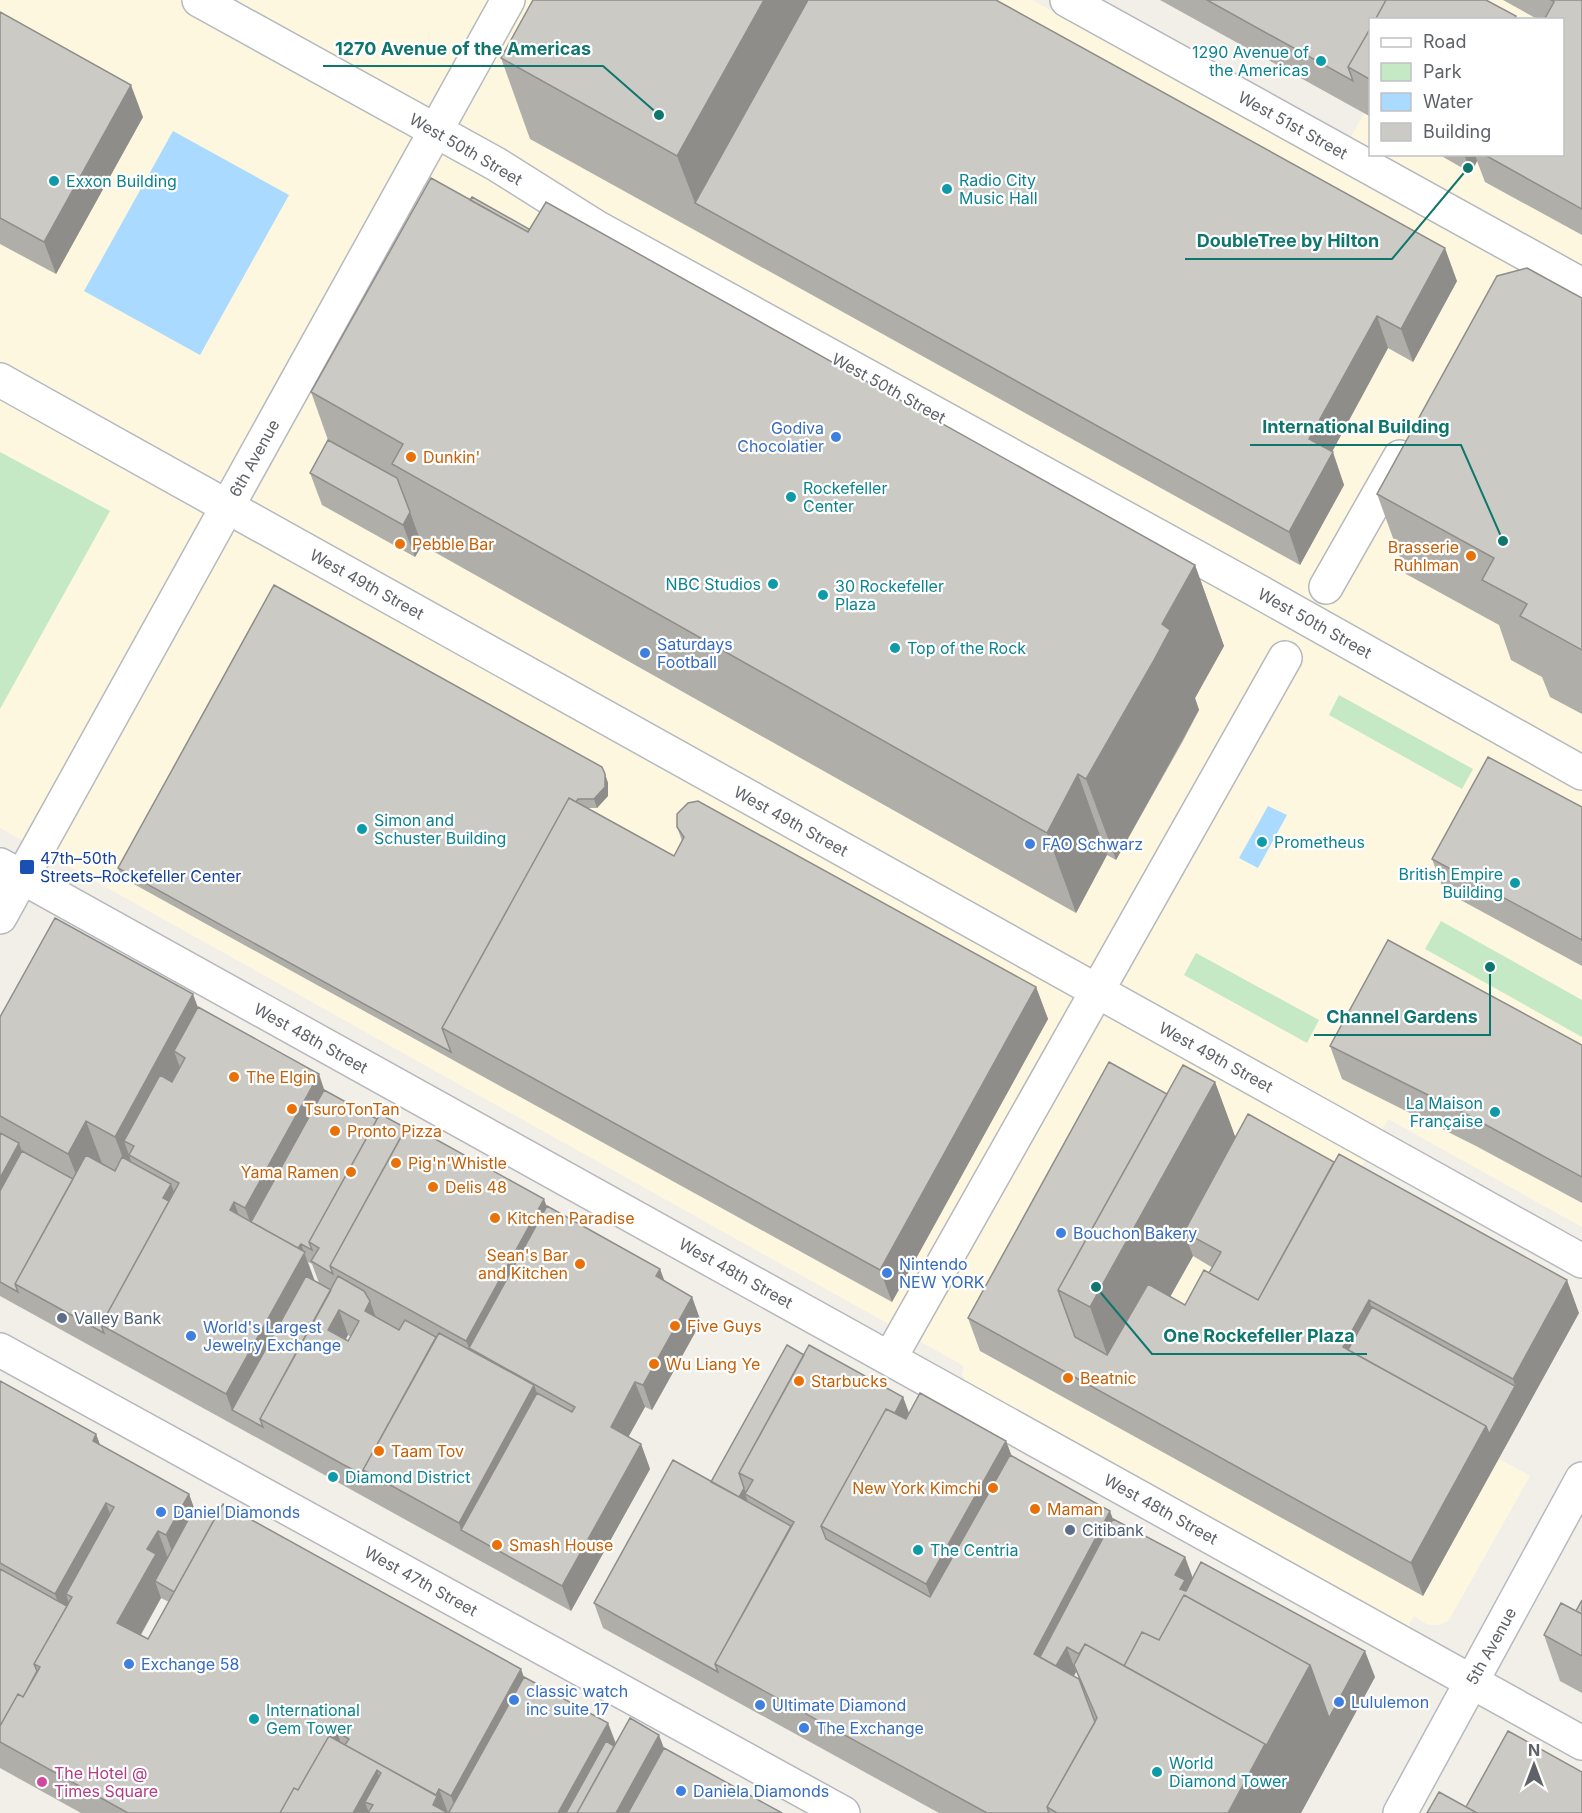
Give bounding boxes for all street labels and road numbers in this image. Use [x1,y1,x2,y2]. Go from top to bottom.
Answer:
street label: West 51st Street [1235,87,1351,163]
street label: West 50th Street [406,109,526,189]
street label: West 50th Street [829,349,949,427]
street label: 6th Avenue [225,416,283,500]
street label: West 49th Street [306,544,428,624]
street label: West 50th Street [1255,584,1375,662]
street label: West 49th Street [730,781,852,861]
street label: West 48th Street [251,998,371,1078]
street label: West 49th Street [1155,1017,1277,1097]
street label: West 48th Street [676,1233,796,1313]
street label: West 48th Street [1101,1469,1221,1549]
street label: West 47th Street [361,1542,481,1620]
street label: 5th Avenue [1462,1604,1520,1688]

